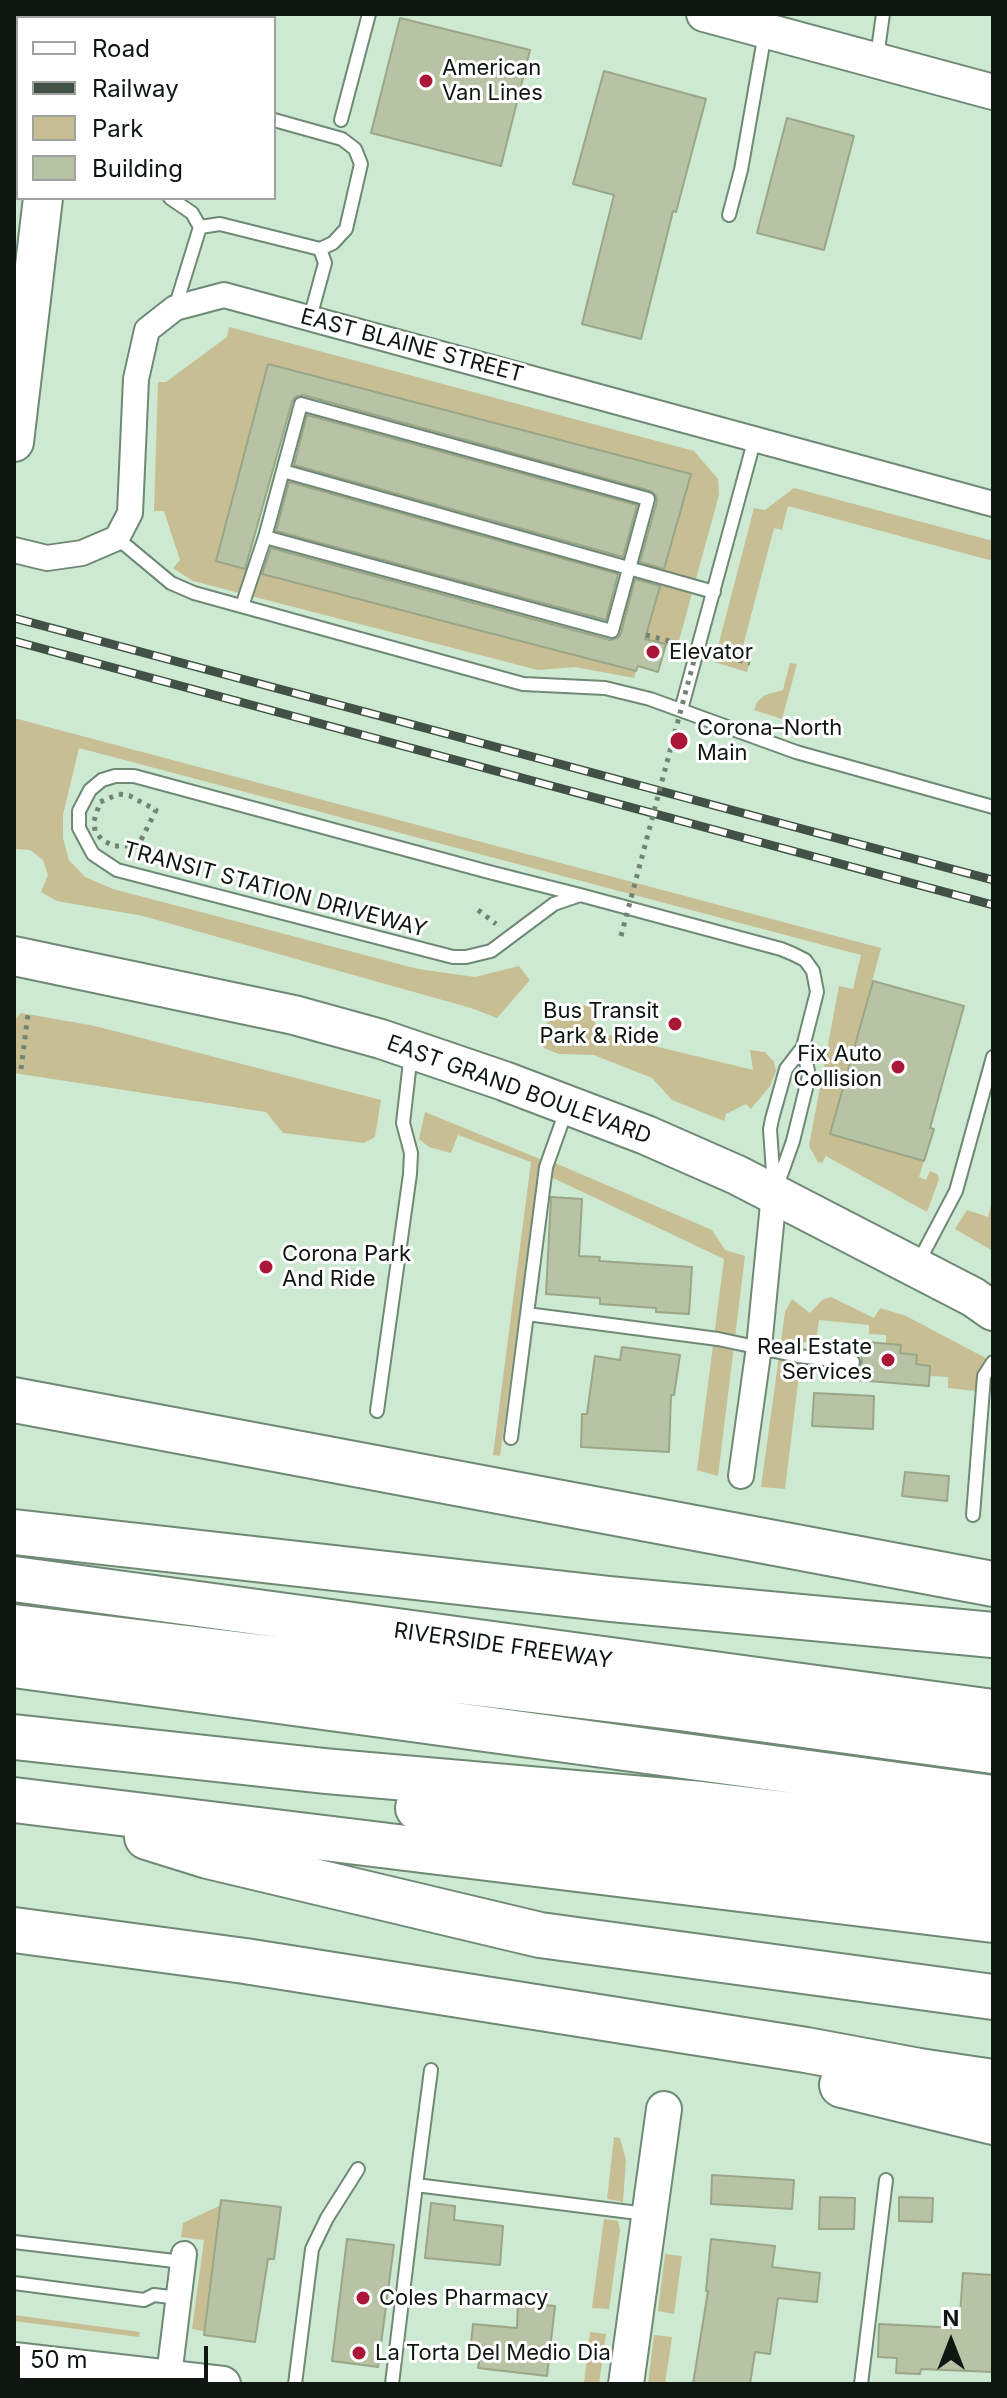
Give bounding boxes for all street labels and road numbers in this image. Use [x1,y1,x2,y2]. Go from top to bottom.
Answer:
street label: EAST BLAINE STREET [298,303,526,389]
street label: TRANSIT STATION DRIVEWAY [120,837,430,943]
street label: EAST GRAND BOULEVARD [383,1030,655,1150]
street label: RIVERSIDE FREEWAY [392,1618,614,1674]

